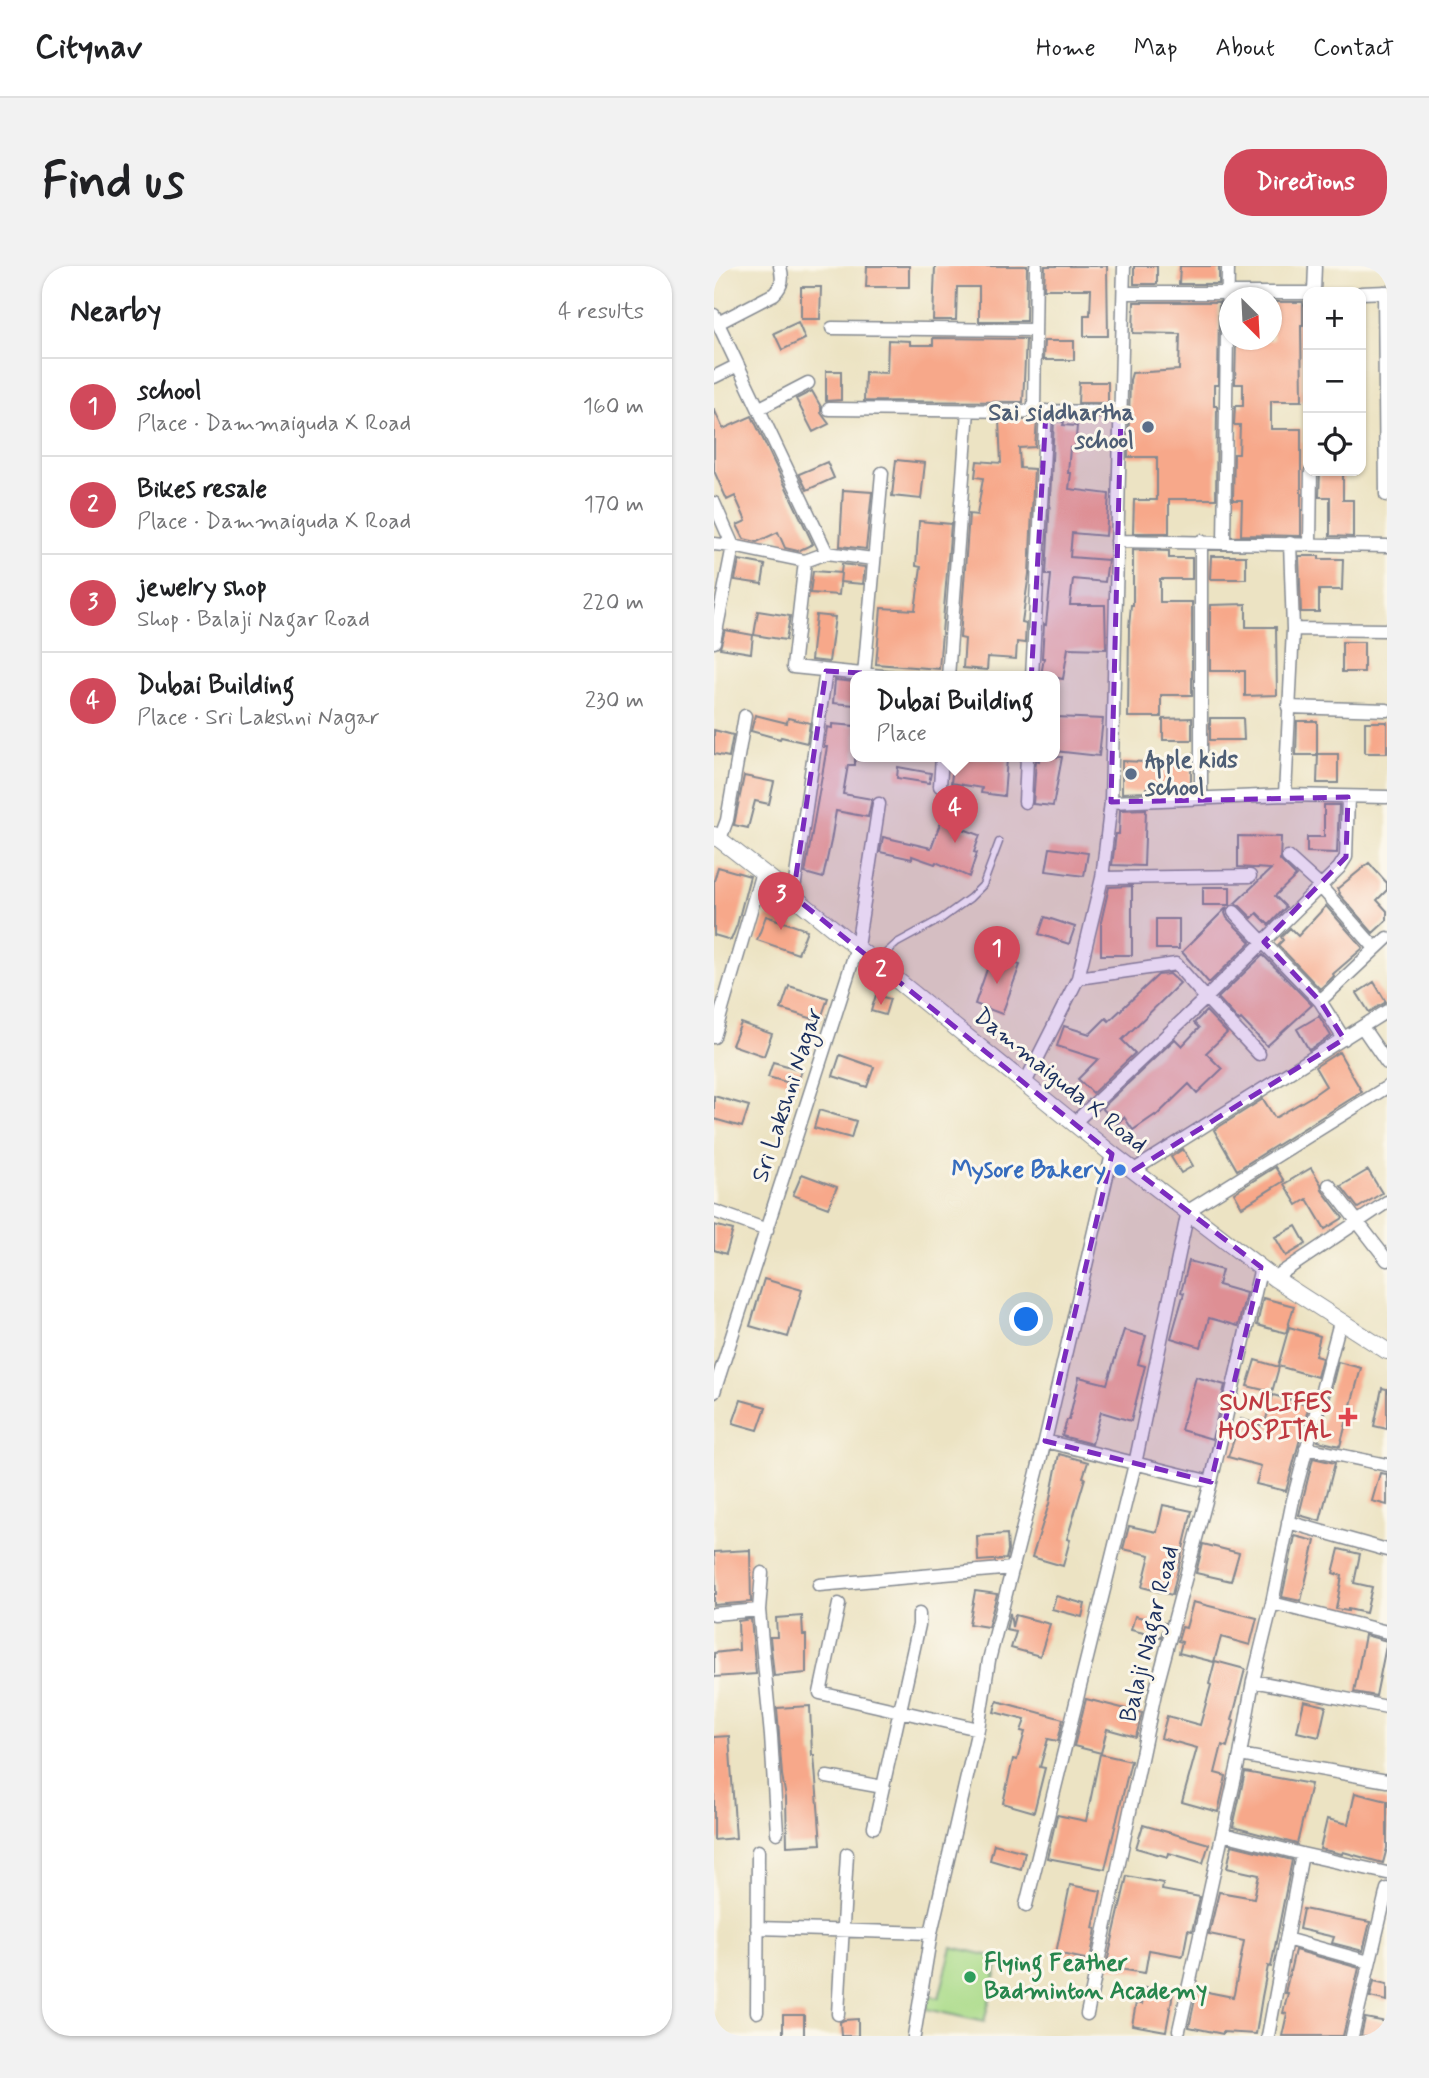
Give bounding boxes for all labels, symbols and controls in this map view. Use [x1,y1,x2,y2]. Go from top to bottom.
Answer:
text: Citynav [35,26,142,70]
text: Home [1036,33,1096,64]
text: Map [1134,33,1178,64]
text: About [1216,33,1275,64]
text: Contact [1313,33,1394,64]
button: Directions [1224,149,1387,216]
text: Find us [42,150,185,215]
north arrow [1219,287,1282,350]
map controls [1303,287,1366,476]
button: + [1303,287,1366,350]
text: Nearby [70,292,161,331]
text: 4 results [558,297,644,327]
button: − [1303,350,1366,413]
text: school [137,375,201,409]
text: 1 [88,392,98,422]
text: 160 m [583,392,644,422]
place label: Sai siddhartha school [988,398,1134,457]
text: Place · Dammaiguda X Road [137,409,411,439]
button: locate [1303,413,1366,476]
marker: Sai siddhartha school [1140,419,1156,435]
text: Bikes resale [137,473,267,507]
text: 2 [87,490,99,520]
text: 170 m [584,490,644,520]
text: Place · Dammaiguda X Road [137,507,411,537]
text: jewelry shop [137,571,267,605]
text: 3 [88,588,98,618]
text: 220 m [582,588,644,618]
text: Shop · Balaji Nagar Road [137,605,370,635]
text: Dubai Building [137,669,294,703]
popup [850,671,1060,762]
text: Dubai Building [876,685,1034,719]
text: 4 [86,686,100,716]
text: 230 m [585,686,644,716]
text: Place · Sri Lakshni Nagar [137,703,380,733]
text: Place [876,719,927,749]
place label: Apple kids school [1144,745,1238,804]
marker: Apple kids school [1123,766,1139,782]
pin: 4 [932,785,978,843]
pin: 3 [758,872,804,930]
pin: 1 [974,926,1020,984]
pin: 2 [858,947,904,1005]
street label: Dammaiguda X Road [967,1001,1153,1161]
street label: Sri Lakshni Nagar [745,1004,833,1187]
place label: Mysore Bakery [951,1155,1106,1186]
marker: Mysore Bakery [1112,1162,1128,1178]
your location [1009,1302,1043,1336]
place label: SUNLIFES HOSPITAL [1219,1388,1333,1447]
marker: SUNLIFES HOSPITAL [1338,1407,1358,1427]
street label: Balaji Nagar Road [1113,1543,1190,1726]
place label: Flying Feather Badminton Academy [984,1948,1207,2007]
marker: Flying Feather Badminton Academy [962,1969,978,1985]

